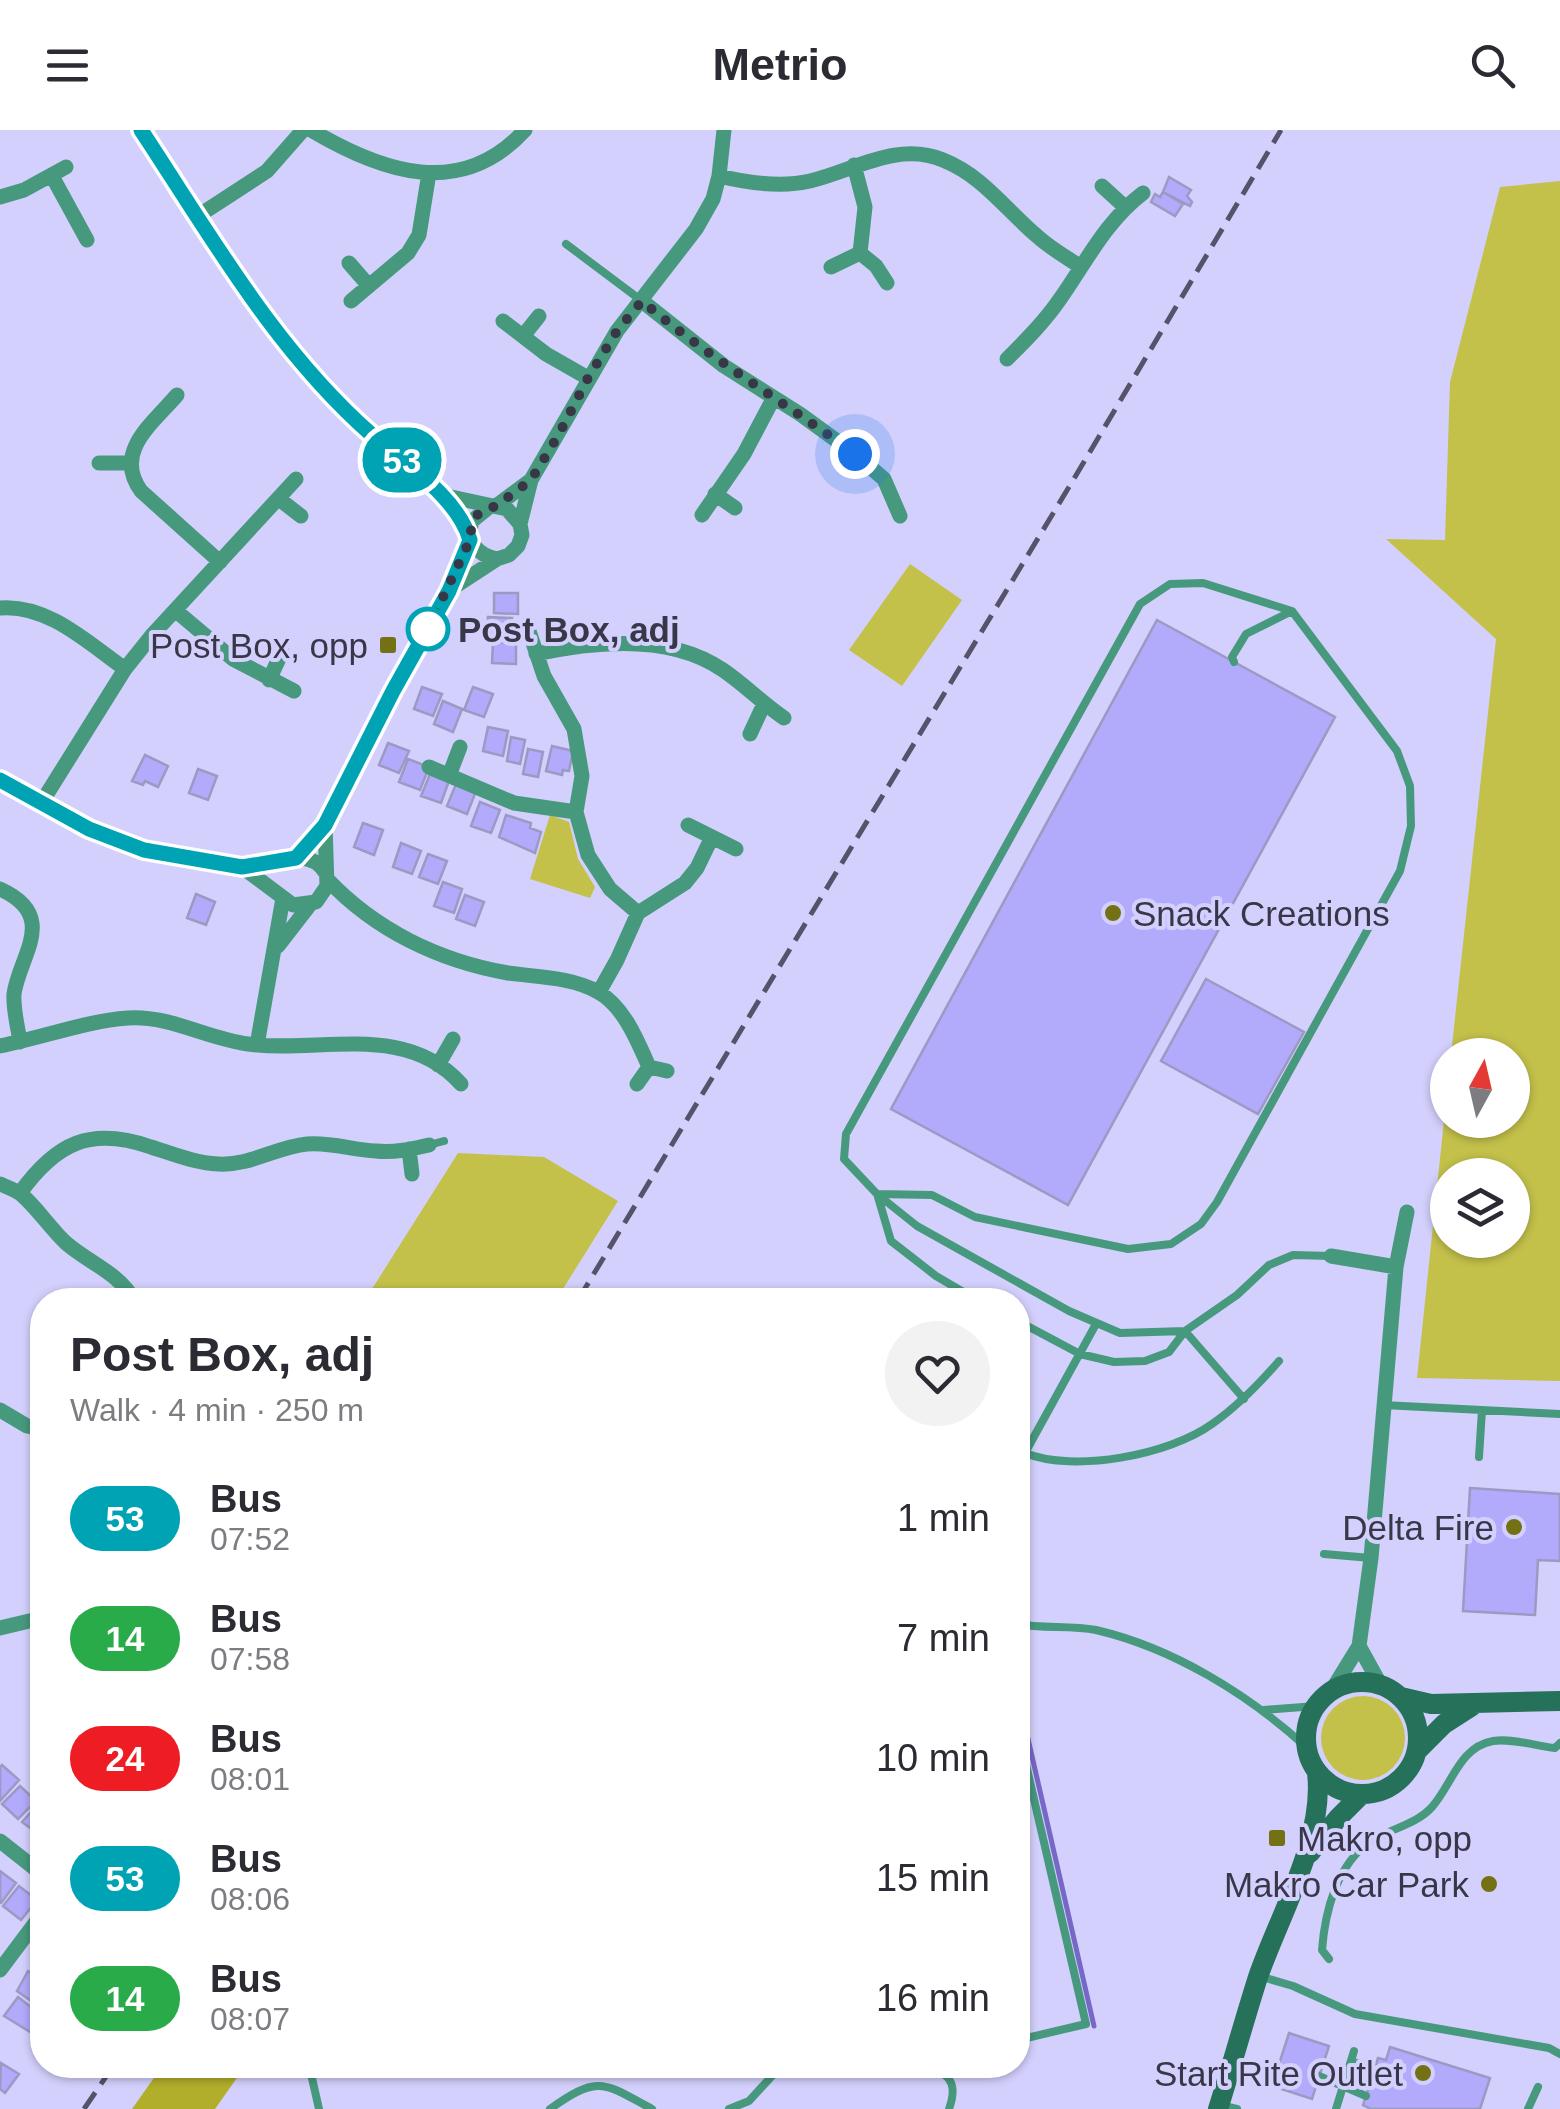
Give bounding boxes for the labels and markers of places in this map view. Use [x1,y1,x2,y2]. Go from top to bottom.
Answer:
marker: Post Box, adj [407,608,449,650]
place label: Post Box, adj [458,610,680,649]
place label: Post Box, opp [150,626,368,665]
marker: Post Box, opp [377,634,399,656]
place label: Snack Creations [1133,894,1390,933]
marker: Snack Creations [1102,902,1124,924]
place label: Delta Fire [1342,1508,1494,1547]
marker: Delta Fire [1503,1516,1525,1538]
place label: Makro, opp [1297,1819,1472,1858]
marker: Makro, opp [1266,1827,1288,1849]
place label: Makro Car Park [1224,1865,1469,1904]
marker: Makro Car Park [1478,1873,1500,1895]
place label: Start Rite Outlet [1154,2054,1403,2093]
marker: Start Rite Outlet [1412,2062,1434,2084]

